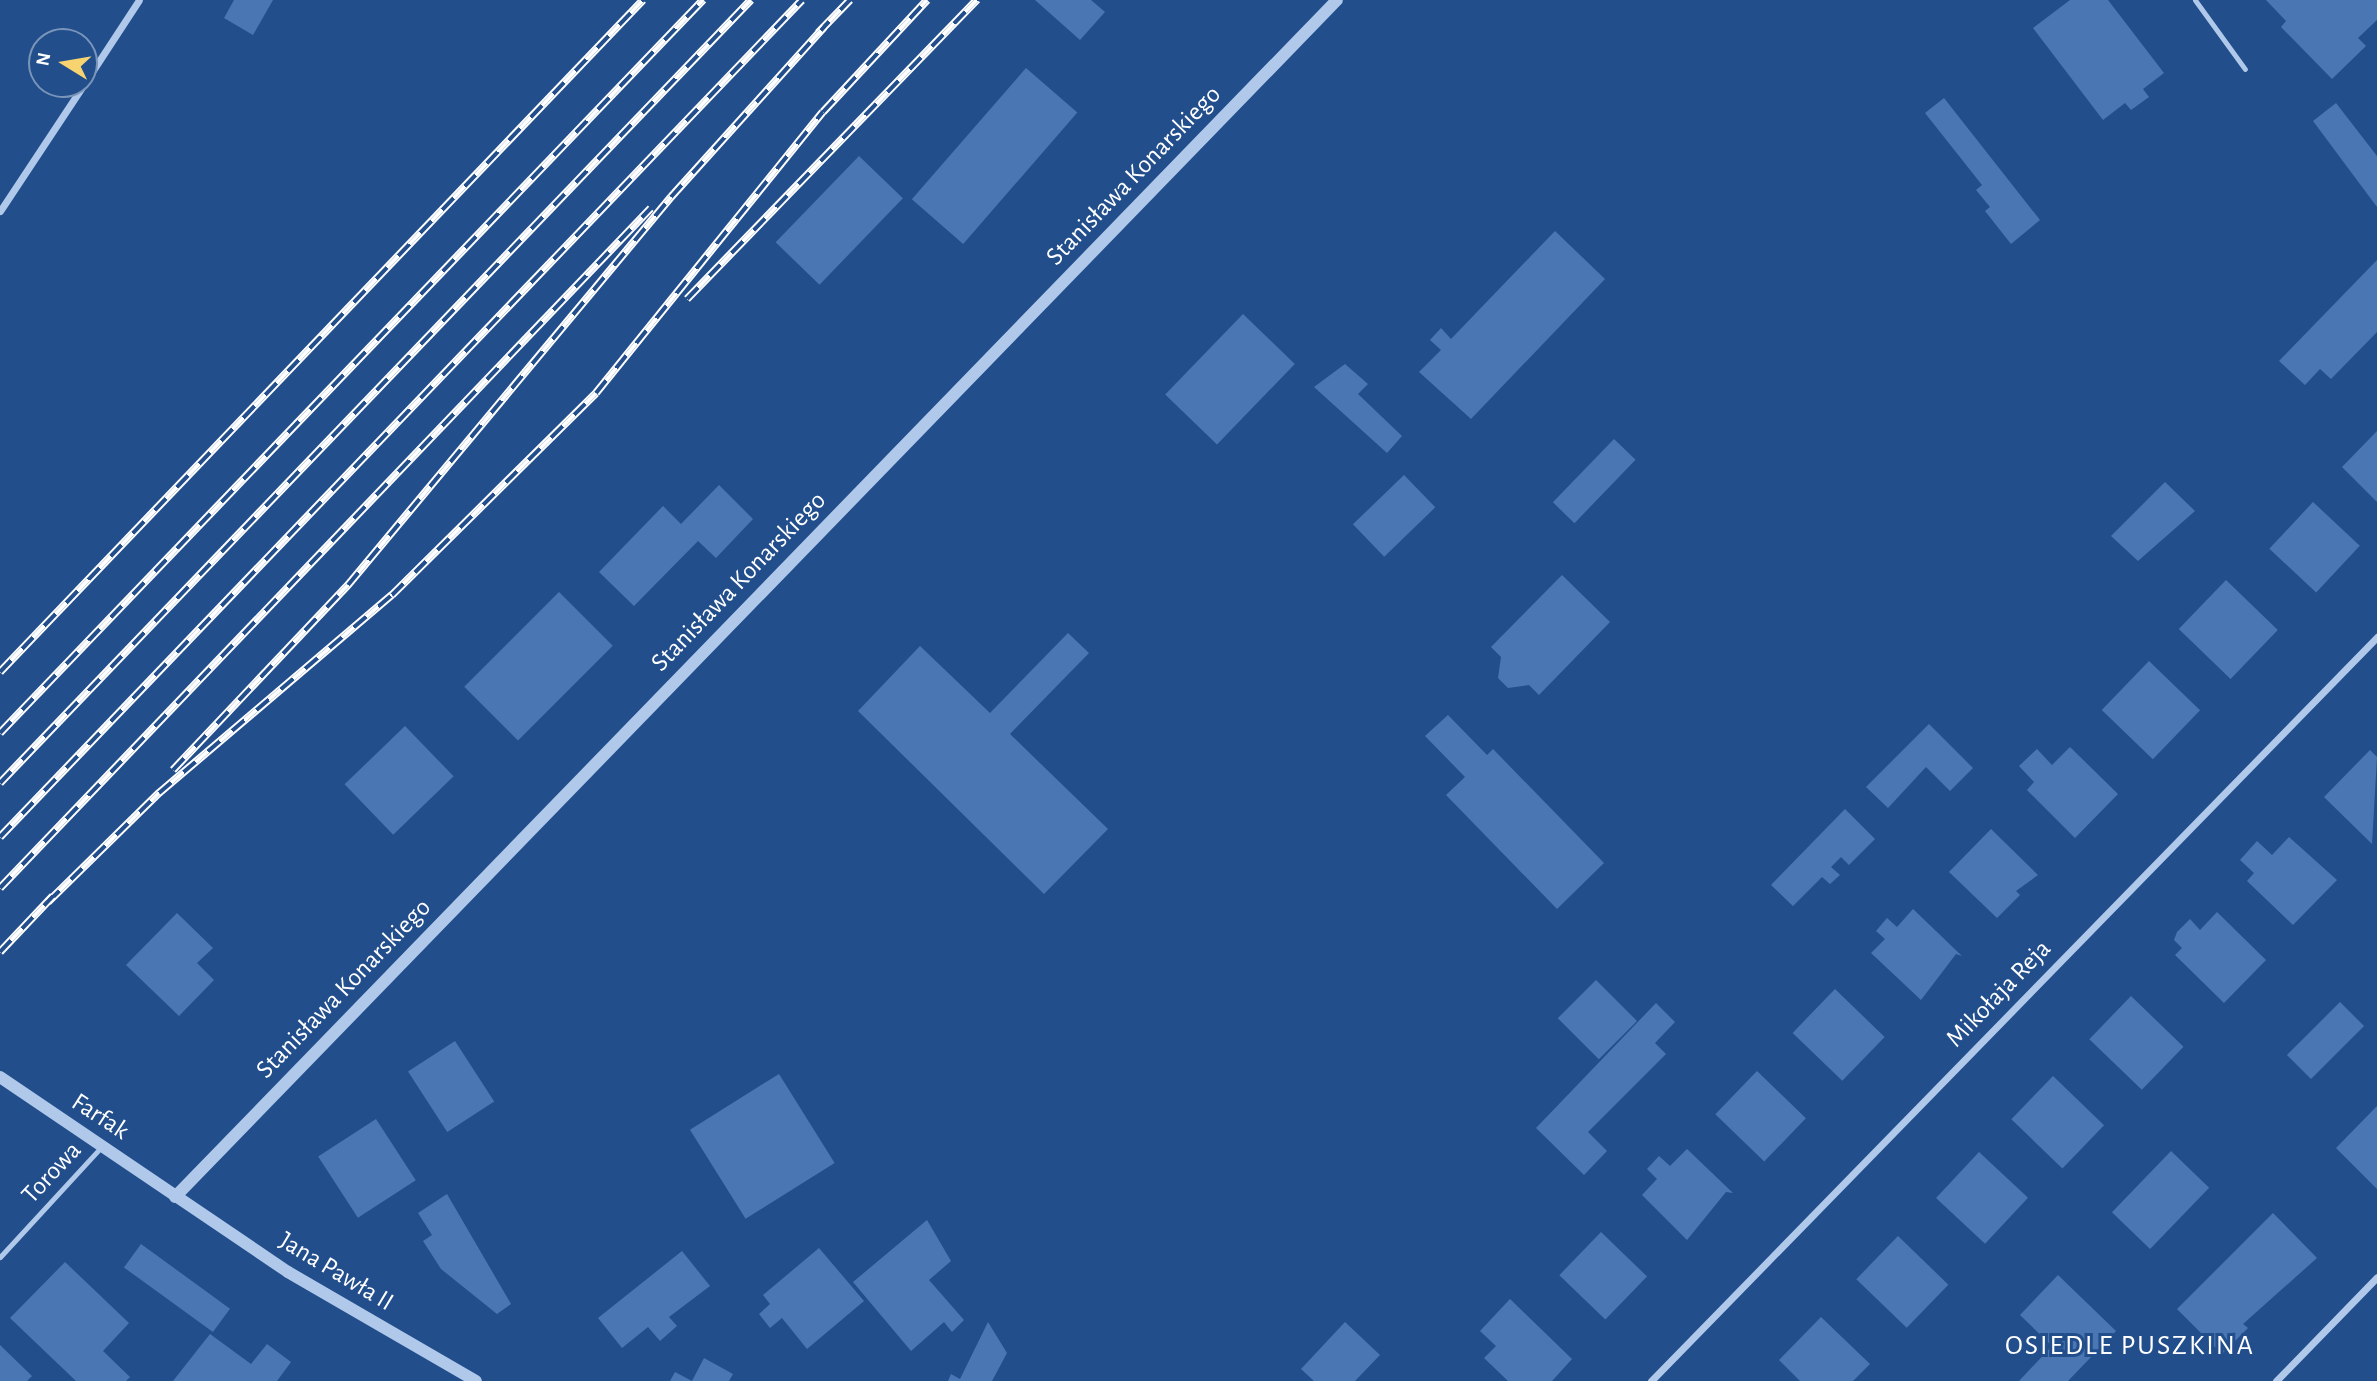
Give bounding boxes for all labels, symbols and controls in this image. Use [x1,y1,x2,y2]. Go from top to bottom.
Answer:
north arrow [28,28,98,98]
text: N [33,51,54,68]
street label: Stanisława Konarskiego [1040,80,1228,272]
street label: Stanisława Konarskiego [645,486,833,678]
street label: Stanisława Konarskiego [250,893,438,1085]
street label: Mikołaja Reja [1940,934,2058,1054]
street label: Farfak [65,1087,135,1147]
street label: Torowa [16,1136,88,1210]
street label: Jana Pawła II [273,1226,399,1318]
district label: OSIEDLE PUSZKINA [2007,1329,2253,1363]

